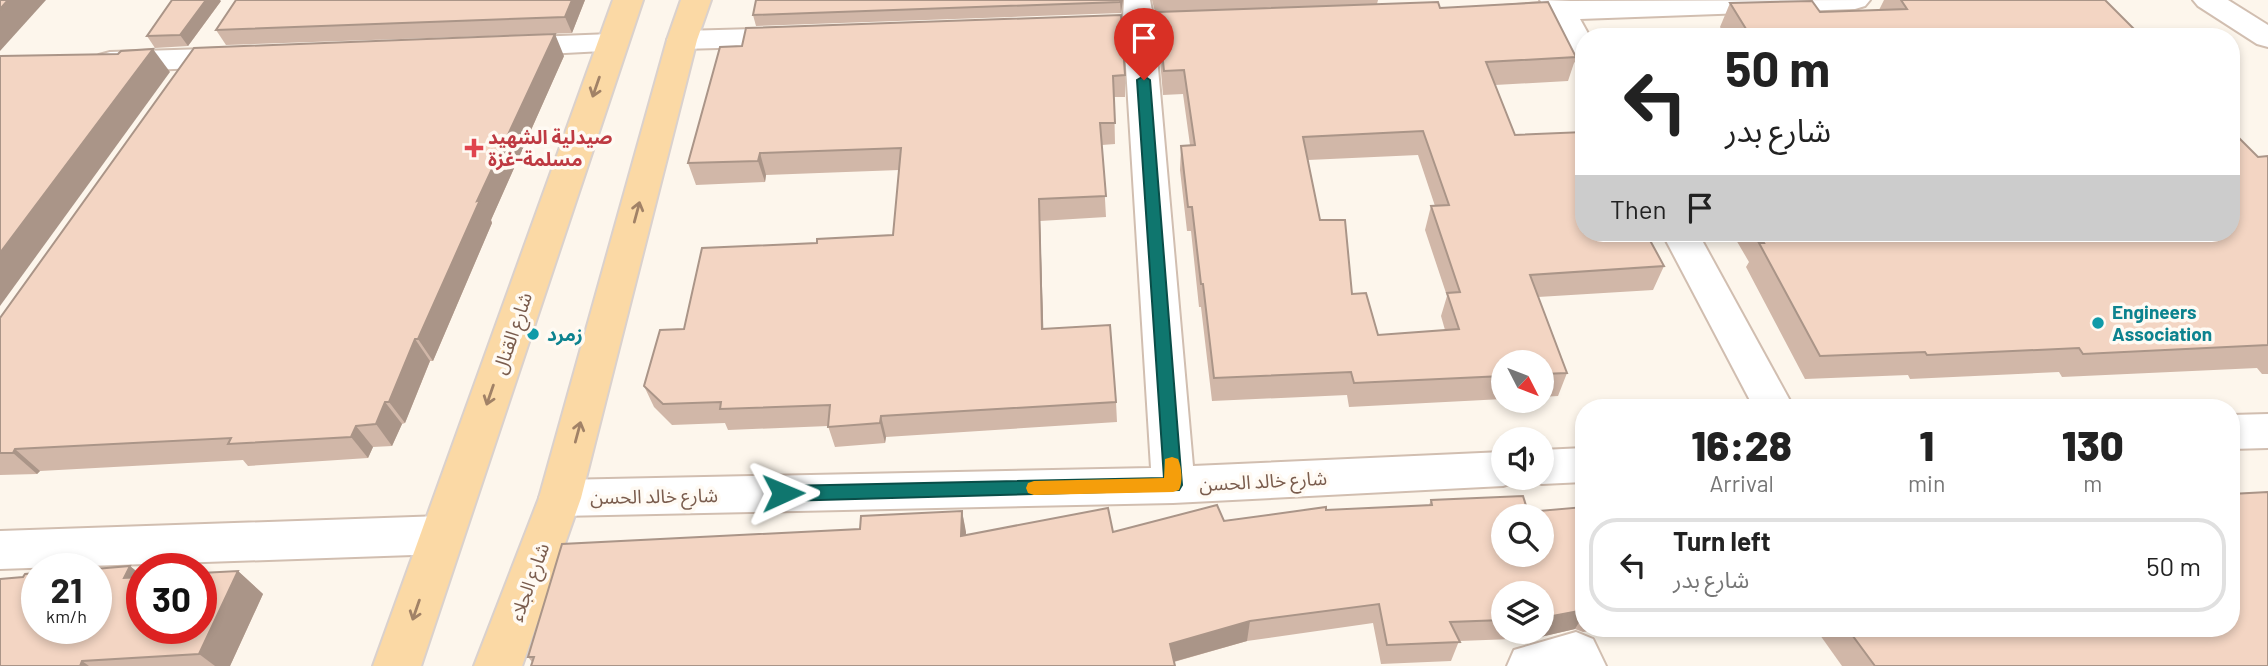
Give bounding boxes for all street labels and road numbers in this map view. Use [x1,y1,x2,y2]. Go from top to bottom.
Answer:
street label: شارع القنال [487,289,539,378]
street label: شارع خالد الحسن [1198,466,1328,498]
street label: شارع خالد الحسن [590,483,718,511]
street label: شارع الجلاء [504,540,556,625]

